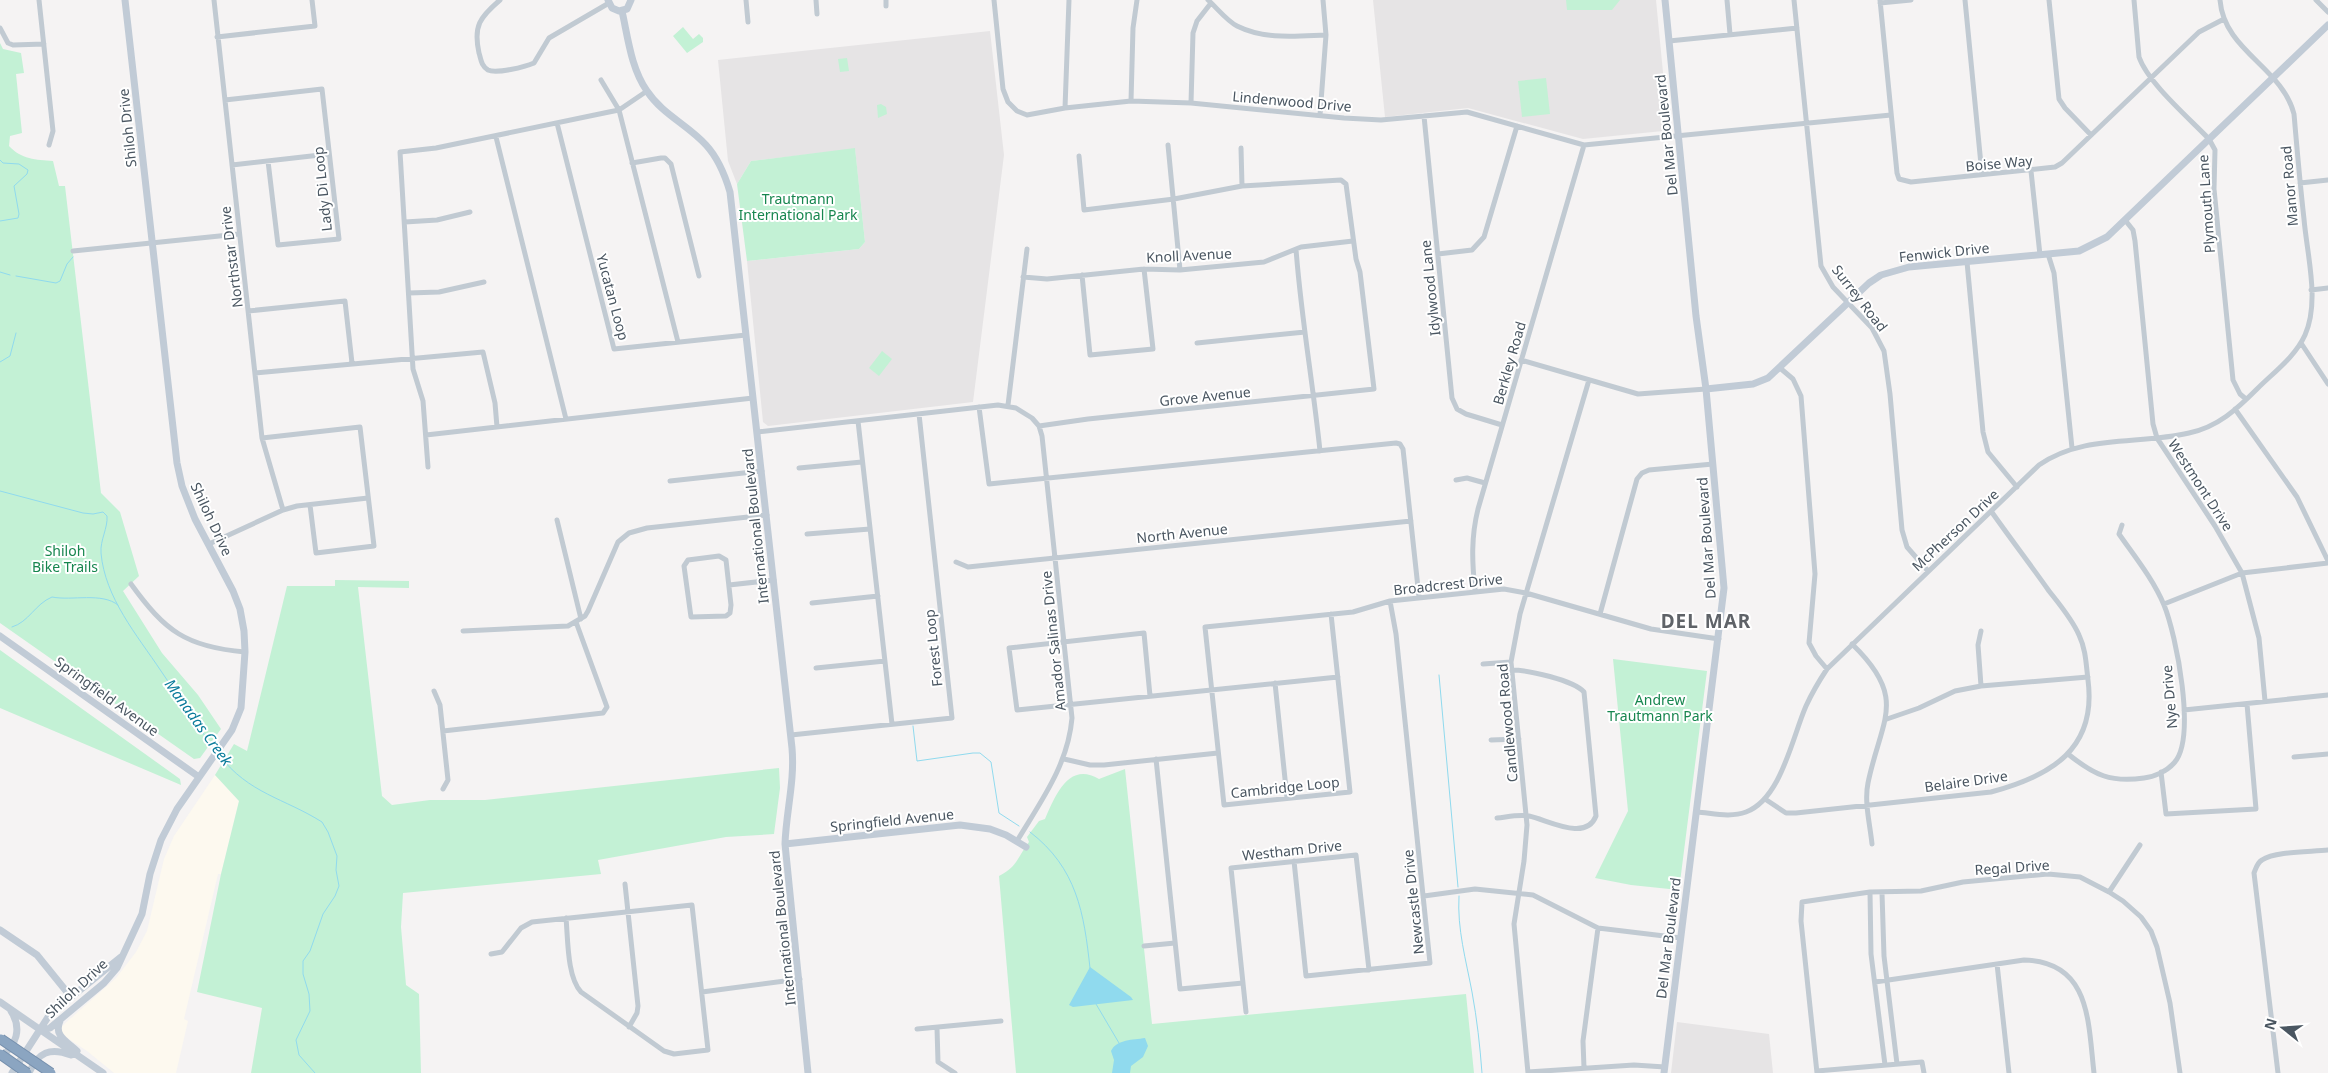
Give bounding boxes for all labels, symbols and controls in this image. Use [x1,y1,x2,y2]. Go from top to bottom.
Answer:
street label: Del Mar Boulevard [1650,73,1682,197]
street label: Lindenwood Drive [1232,86,1352,116]
street label: Shiloh Drive [113,88,141,168]
street label: Manor Road [2276,145,2302,227]
street label: Lady Di Loop [308,146,336,232]
street label: Boise Way [1965,151,2034,175]
street label: Plymouth Lane [2193,154,2219,254]
park label: Trautmann International Park [738,189,858,224]
street label: Northstar Drive [215,205,247,309]
street label: Fenwick Drive [1898,238,1990,266]
street label: Idylwood Lane [1416,239,1444,337]
street label: Knoll Avenue [1146,243,1232,267]
street label: Yucatan Loop [592,252,634,342]
street label: Surrey Road [1828,261,1892,335]
street label: Berkley Road [1488,319,1530,407]
street label: Grove Avenue [1158,382,1252,410]
street label: Westmont Drive [2164,435,2238,535]
street label: International Boulevard [737,447,773,605]
street label: Del Mar Boulevard [1692,477,1720,599]
street label: Shiloh Drive [187,479,237,559]
street label: McPherson Drive [1907,485,2003,575]
street label: North Avenue [1136,519,1229,547]
park label: Shiloh Bike Trails [32,541,98,576]
street label: Broadcrest Drive [1392,569,1504,599]
street label: Amador Salinas Drive [1036,570,1070,712]
district label: DEL MAR [1661,608,1751,634]
street label: Forest Loop [920,609,946,687]
street label: Springfield Avenue [51,652,163,740]
street label: Candlewood Road [1492,663,1522,783]
street label: Nye Drive [2157,664,2181,730]
water label: Manadas Creek [161,675,238,770]
park label: Andrew Trautmann Park [1607,690,1713,725]
street label: Belaire Drive [1923,766,2009,796]
street label: Cambridge Loop [1230,772,1340,802]
street label: Springfield Avenue [829,804,955,836]
street label: Westham Drive [1241,835,1343,865]
street label: International Boulevard [764,849,800,1007]
street label: Newcastle Drive [1398,849,1428,955]
street label: Regal Drive [1974,855,2050,879]
street label: Del Mar Boulevard [1651,876,1685,1000]
street label: Shiloh Drive [41,954,111,1022]
north arrow [2258,1003,2308,1053]
text: N [2259,1016,2281,1032]

